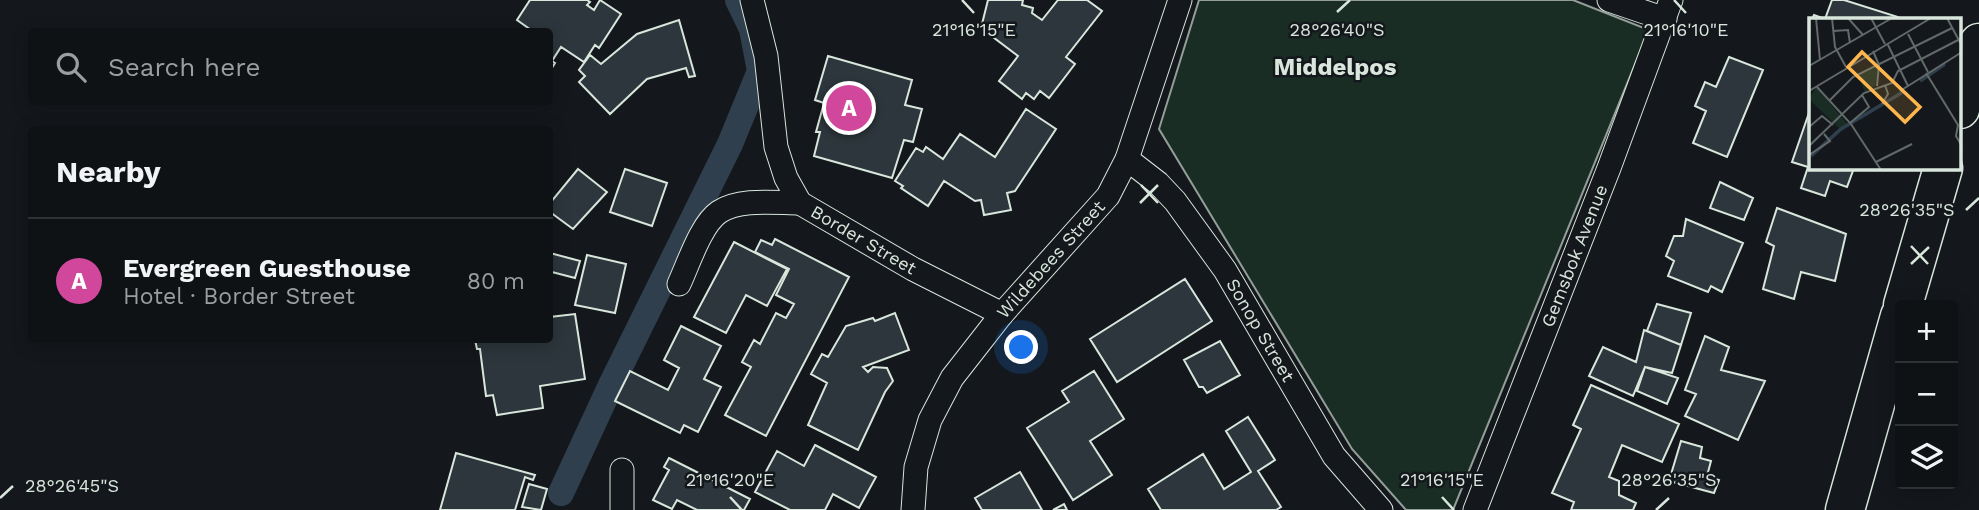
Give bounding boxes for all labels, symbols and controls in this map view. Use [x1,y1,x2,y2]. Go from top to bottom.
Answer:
inset map [1809,18,1962,170]
text: 21°16'15"E [932,19,1016,40]
text: 28°26'40"S [1290,19,1384,40]
text: 21°16'10"E [1644,19,1728,40]
search box [28,28,553,105]
icon: search [52,48,90,86]
text: Search here [108,52,260,82]
district label: Middelpos [1274,53,1397,81]
pin: A [826,82,872,134]
text: Nearby [56,154,161,189]
street label: Gemsbok Avenue [1537,181,1611,330]
street label: Wildebees Street [992,196,1109,322]
text: 28°26'35"S [1859,199,1955,220]
street label: Border Street [807,201,921,279]
text: Evergreen Guesthouse [123,253,411,283]
text: A [71,268,87,295]
text: 80 m [467,268,525,295]
street label: Sonop Street [1222,275,1299,386]
text: Hotel · Border Street [123,283,355,310]
map controls [1895,300,1958,489]
button: + [1895,300,1958,363]
your location [1004,330,1038,364]
button: − [1895,363,1958,426]
button: layers [1895,426,1958,489]
text: 21°16'20"E [686,469,774,490]
text: 21°16'15"E [1400,469,1484,490]
text: 28°26'35"S [1621,469,1717,490]
text: 28°26'45"S [25,475,119,496]

